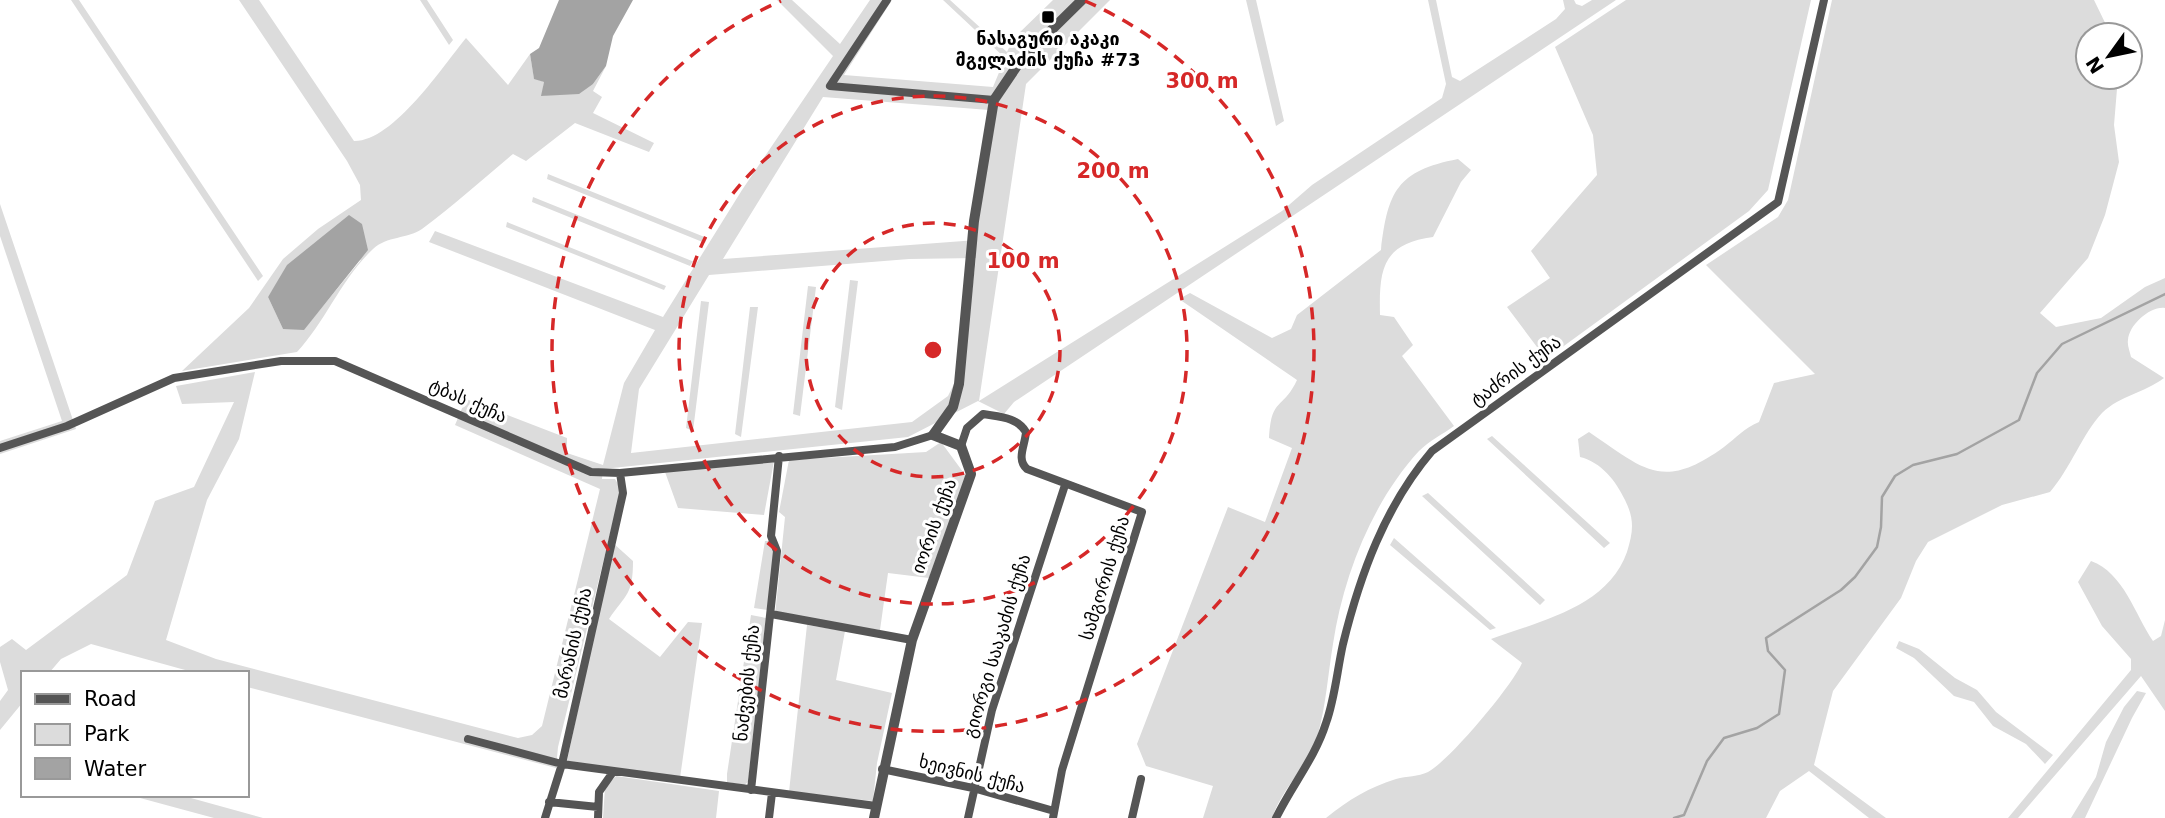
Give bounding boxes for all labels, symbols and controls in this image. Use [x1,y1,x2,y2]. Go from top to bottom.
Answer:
marker: ნასაგური აკაკი მგელაძის ქუჩა #73 [1040,9,1056,25]
north arrow [2074,21,2144,91]
place label: ნასაგური აკაკი მგელაძის ქუჩა #73 [956,28,1140,70]
text: N [2081,53,2108,78]
text: 300 m [1165,69,1239,93]
text: 200 m [1076,159,1150,183]
text: 100 m [986,249,1060,273]
street label: ტაძრის ქუჩა [1467,331,1565,410]
centre of rings [921,338,945,362]
street label: ტბას ქუჩა [426,374,510,427]
street label: იორის ქუჩა [907,476,960,576]
street label: სამგორის ქუჩა [1076,513,1133,642]
street label: გიორგი სააკაძის ქუჩა [959,552,1034,740]
street label: მარანის ქუჩა [550,585,595,700]
street label: ნაძვების ქუჩა [730,624,763,742]
legend [21,671,248,797]
text: Road [84,687,137,711]
text: Park [84,722,130,746]
street label: ხეივნის ქუჩა [917,750,1027,797]
text: Water [84,757,146,781]

